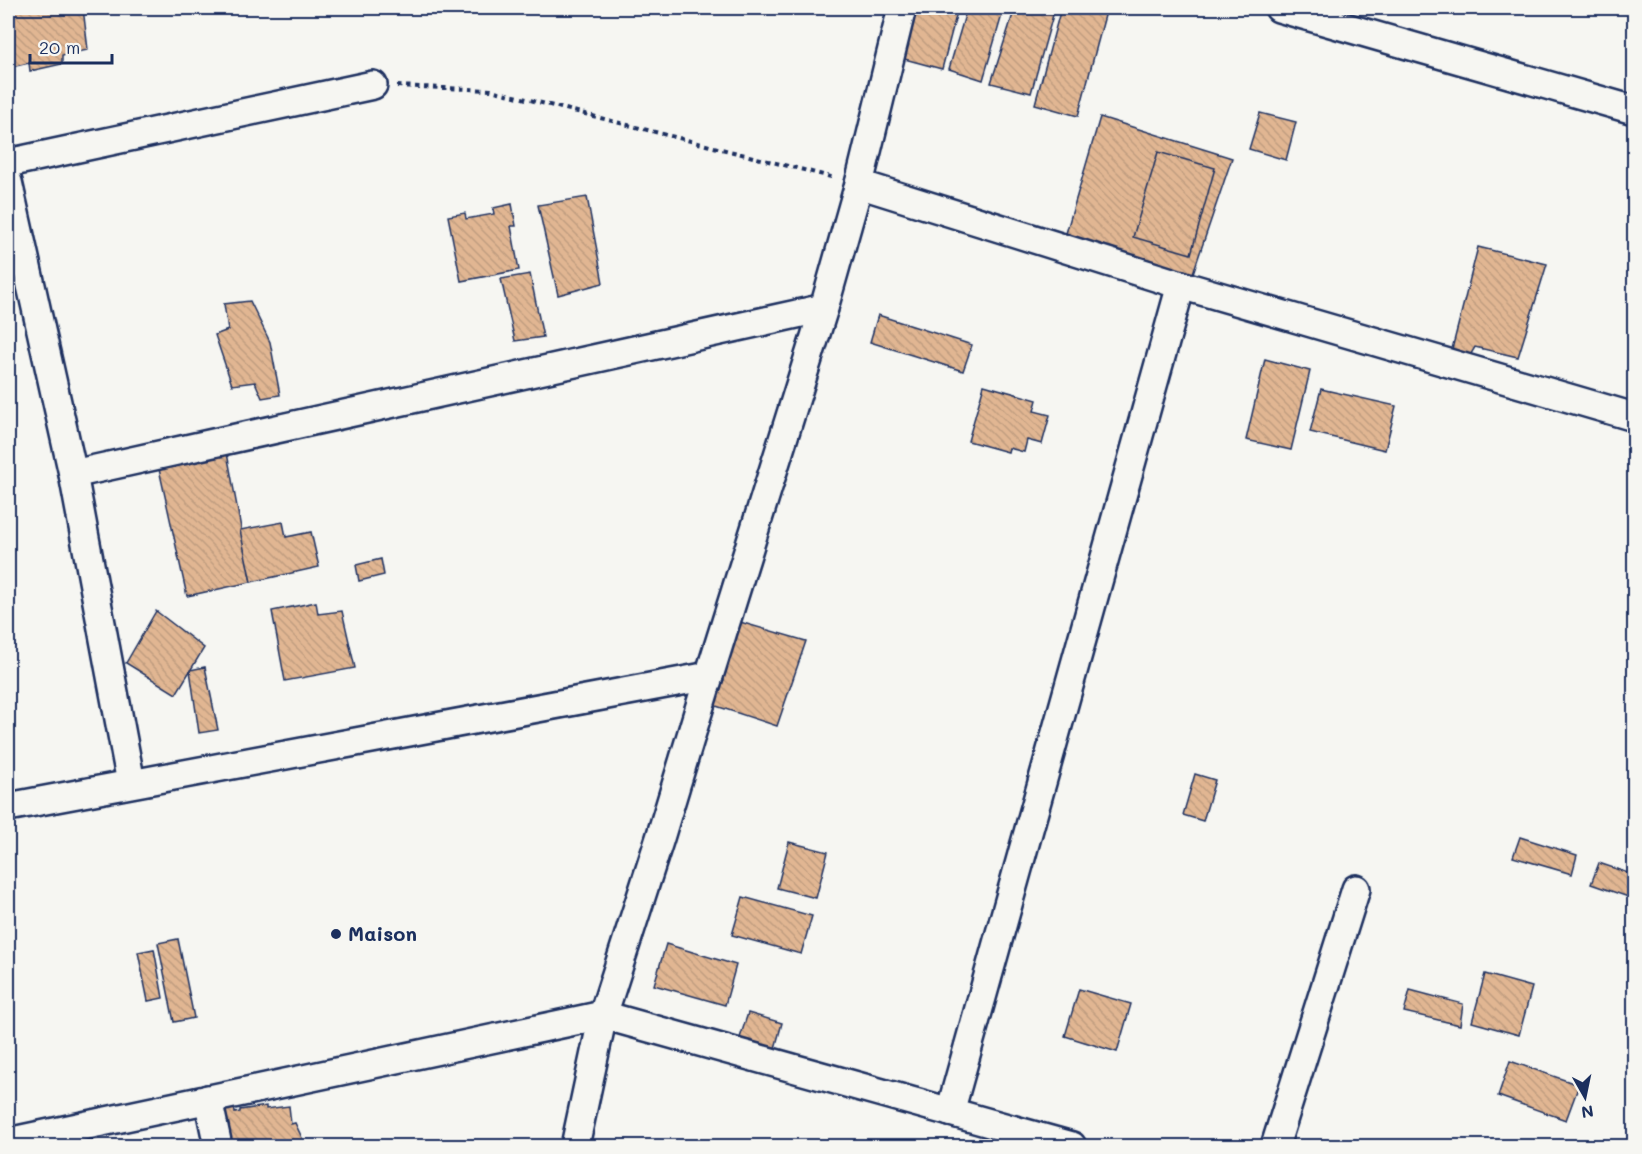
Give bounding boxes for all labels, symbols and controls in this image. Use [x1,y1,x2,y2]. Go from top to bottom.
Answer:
scale bar [30,27,112,65]
text: 20 m [39,35,80,59]
place label: Maison [348,920,417,946]
marker: Maison [329,927,343,941]
north arrow [1555,1067,1615,1127]
text: N [1580,1101,1595,1124]

